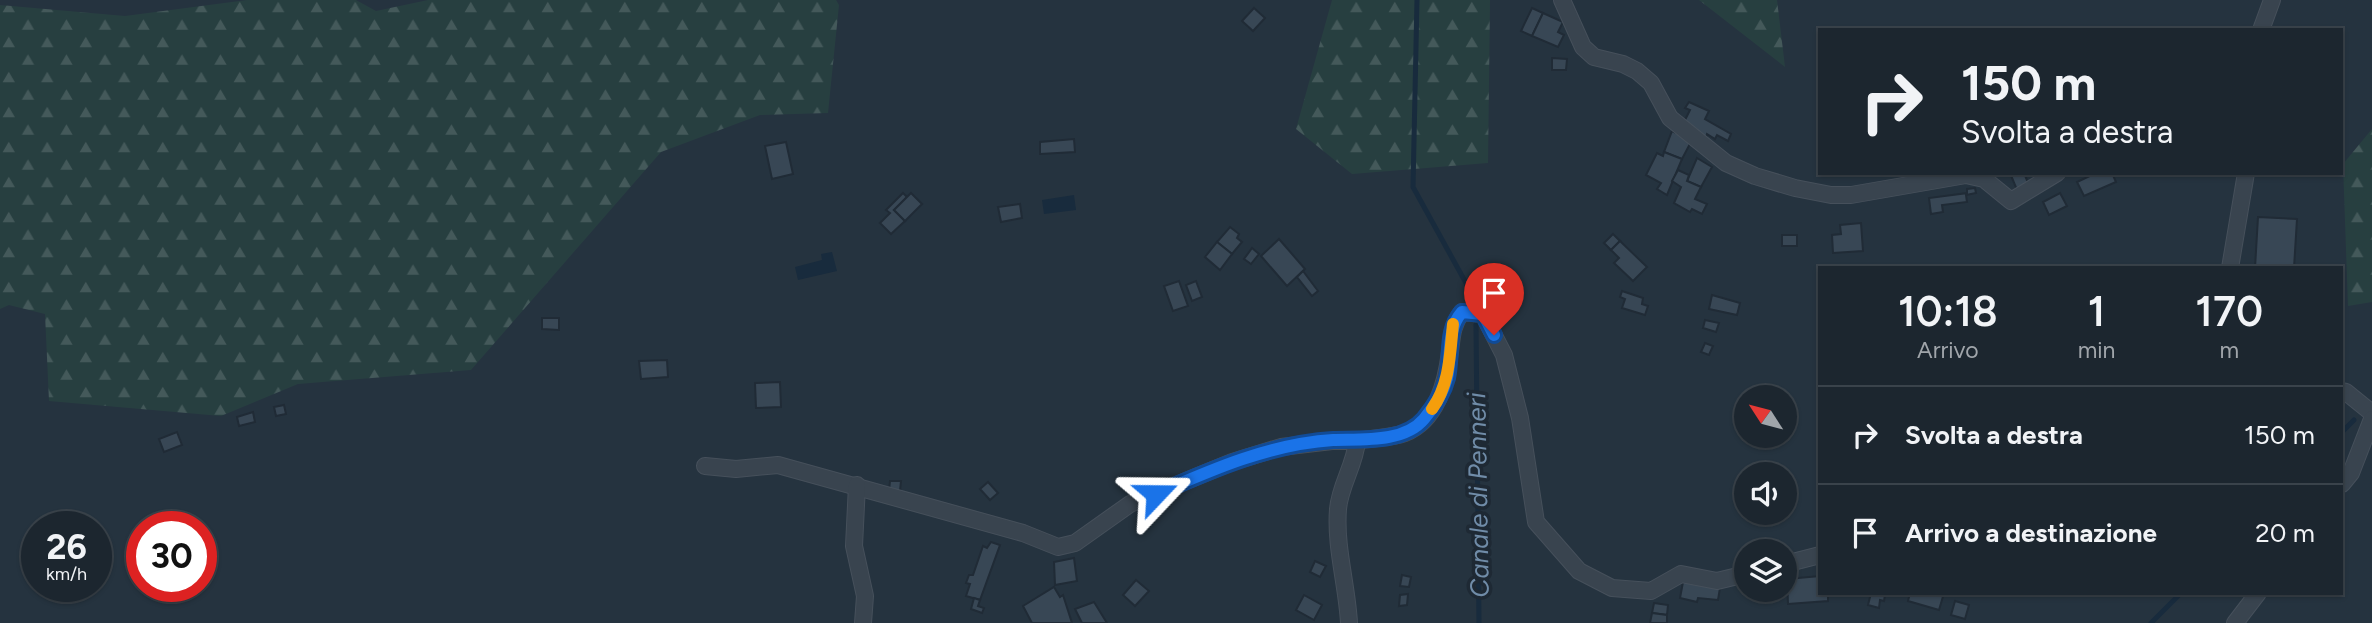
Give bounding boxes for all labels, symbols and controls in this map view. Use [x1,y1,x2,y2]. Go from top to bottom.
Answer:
text: 150 m [1961,53,2096,112]
icon: right [1846,56,1937,147]
text: Svolta a destra [1961,113,2173,151]
pin [1464,263,1524,335]
icon: arrive [1475,274,1513,312]
text: 10:18 [1898,286,1998,337]
text: 1 [2088,286,2105,337]
text: 170 [2195,286,2263,337]
text: Arrivo [1917,336,1979,364]
text: min [2078,336,2115,364]
text: m [2219,336,2239,364]
north arrow [1734,385,1797,448]
map controls [1734,385,1797,602]
water label: Canale di Penneri [1460,391,1496,598]
icon: right [1846,416,1884,454]
text: Svolta a destra [1905,419,2083,451]
text: 150 m [2244,419,2315,451]
position arrow [1119,457,1193,531]
button: sound [1734,462,1797,525]
speed limit sign: 30 [126,511,217,602]
icon: arrive [1846,514,1884,552]
text: Arrivo a destinazione [1905,517,2157,549]
text: 20 m [2255,517,2315,549]
text: 26 [46,526,87,568]
button: layers [1734,539,1797,602]
text: km/h [46,563,87,585]

